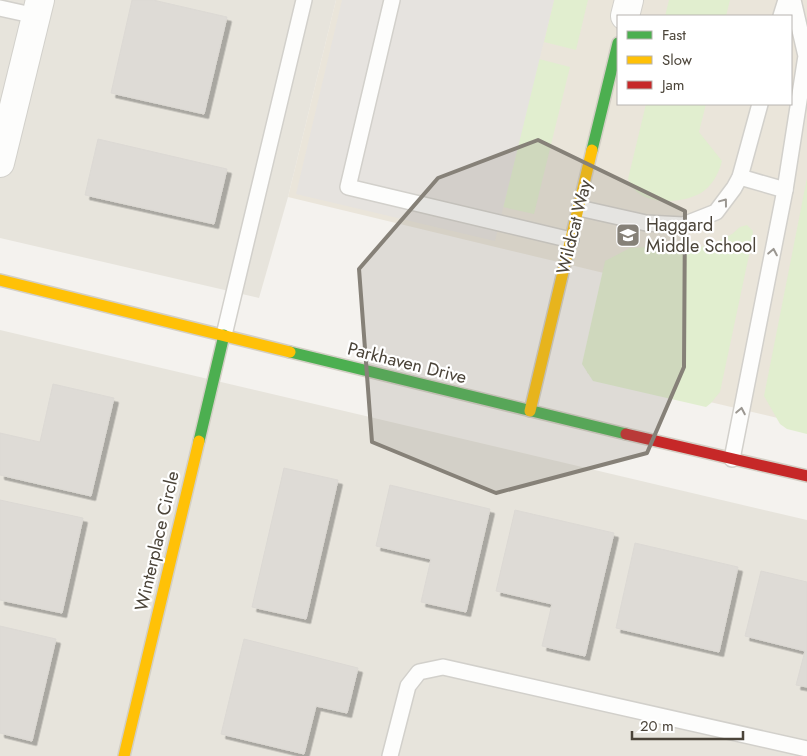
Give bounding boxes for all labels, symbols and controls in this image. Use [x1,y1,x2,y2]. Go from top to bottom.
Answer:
legend [617,15,792,105]
text: Fast [662,24,686,46]
text: Slow [662,49,693,71]
text: Jam [660,74,685,96]
street label: Wildcat Way [550,177,598,277]
one-way arrow [718,199,726,208]
place label: Haggard Middle School [646,212,756,259]
school or university icon: Haggard Middle School [615,222,641,248]
one-way arrow [767,247,777,256]
street label: Parkhaven Drive [345,336,469,390]
one-way arrow [735,407,746,415]
street label: Winterplace Circle [128,468,186,614]
scale bar [632,708,743,740]
text: 20 m [640,715,674,737]

